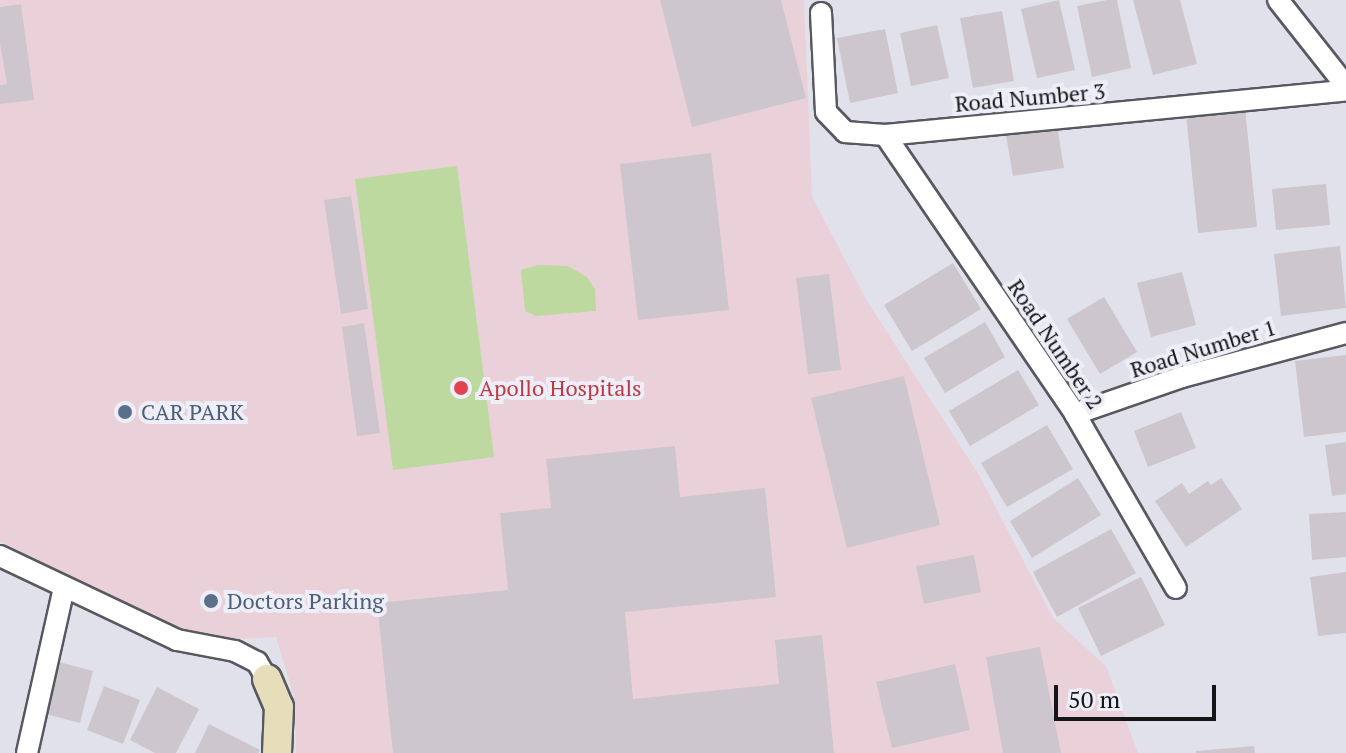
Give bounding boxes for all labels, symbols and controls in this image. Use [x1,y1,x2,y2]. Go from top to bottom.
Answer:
street label: Road Number 3 [954,77,1106,117]
street label: Road Number 2 [1003,274,1109,414]
street label: Road Number 1 [1127,313,1279,383]
place label: Apollo Hospitals [479,375,642,401]
marker: Apollo Hospitals [450,377,472,399]
place label: CAR PARK [141,399,244,425]
marker: CAR PARK [116,403,134,421]
place label: Doctors Parking [227,588,384,614]
marker: Doctors Parking [202,592,220,610]
scale bar [1058,669,1220,719]
text: 50 m [1068,683,1120,715]

